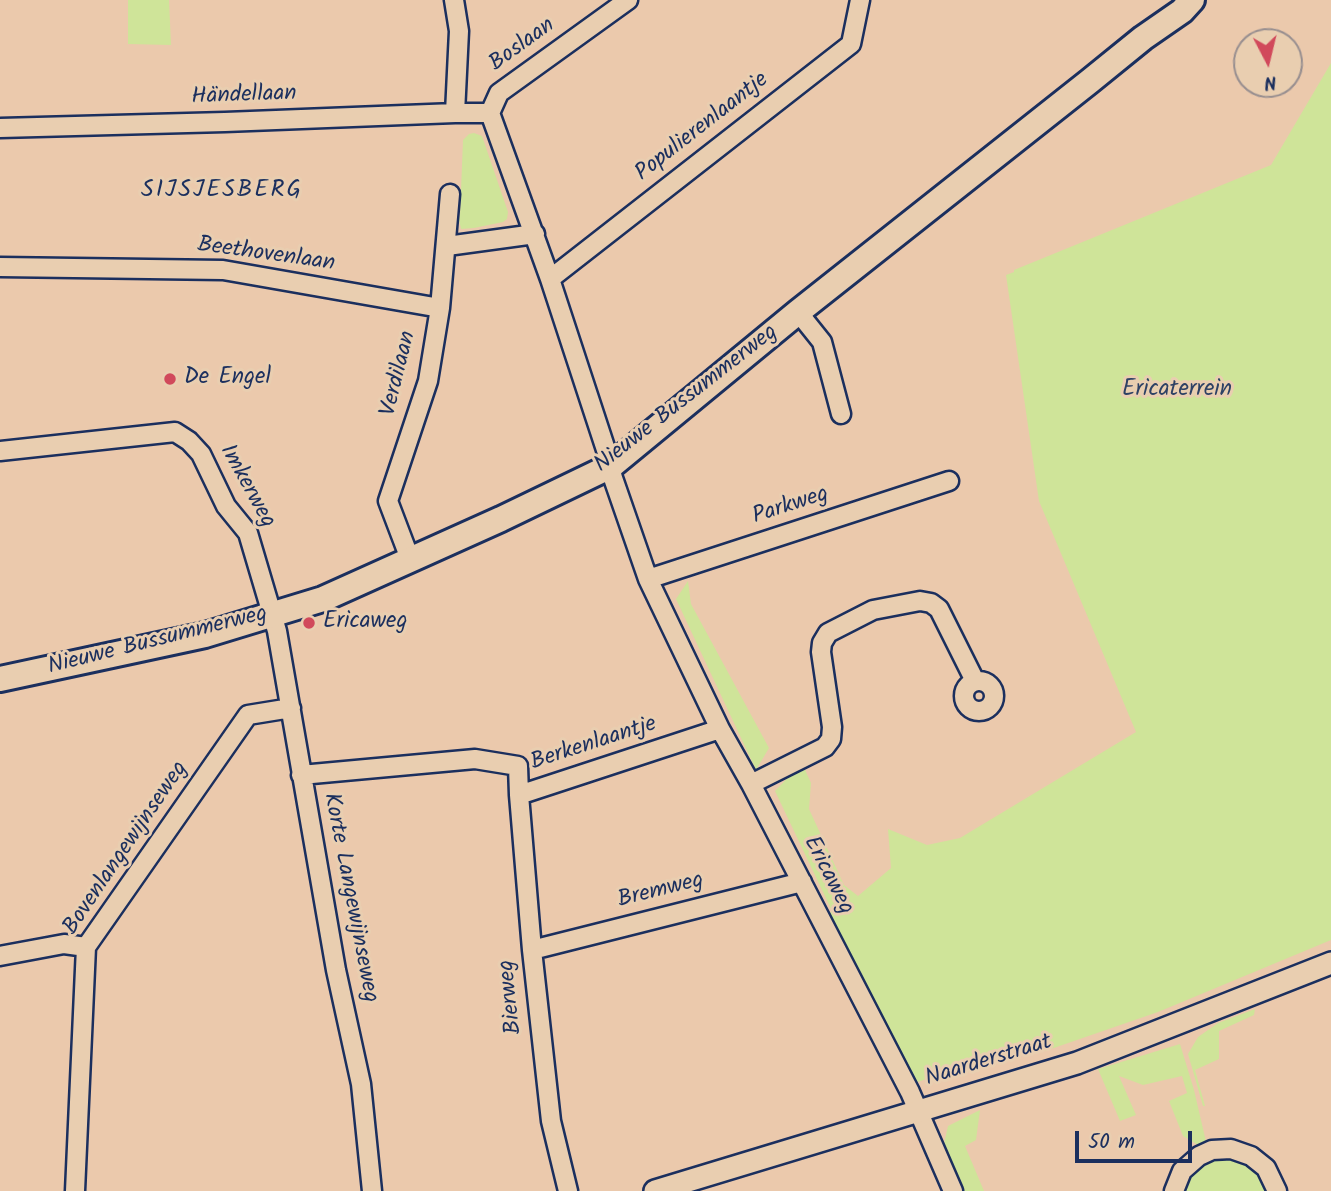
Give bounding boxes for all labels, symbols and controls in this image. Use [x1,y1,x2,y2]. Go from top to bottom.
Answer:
street label: Boslaan [485,13,561,79]
north arrow [1233,28,1303,98]
text: N [1263,66,1278,97]
street label: Populierenlaantje [631,68,775,188]
street label: Händellaan [191,81,297,113]
district label: SIJSJESBERG [142,178,302,206]
street label: Beethovenlaan [195,233,337,279]
street label: Nieuwe Bussummerweg [590,320,784,480]
street label: Verdilaan [376,329,424,419]
place label: De Engel [184,365,271,393]
marker: De Engel [162,371,178,387]
park label: Ericaterrein [1122,377,1232,405]
street label: Imkerweg [212,441,280,533]
street label: Parkweg [749,482,833,532]
street label: Nieuwe Bussummerweg [45,601,271,683]
place label: Ericaweg [323,609,407,637]
marker: Ericaweg [301,615,317,631]
street label: Berkenlaantje [528,712,660,778]
street label: Bovenlangewijnseweg [59,757,195,941]
street label: Korte Langewijnseweg [315,791,383,1005]
street label: Ericaweg [796,832,858,920]
street label: Bremweg [615,868,707,916]
street label: Bierweg [494,958,530,1036]
street label: Naarderstraat [922,1030,1056,1094]
scale bar [1079,1118,1196,1162]
text: 50 m [1088,1126,1135,1159]

